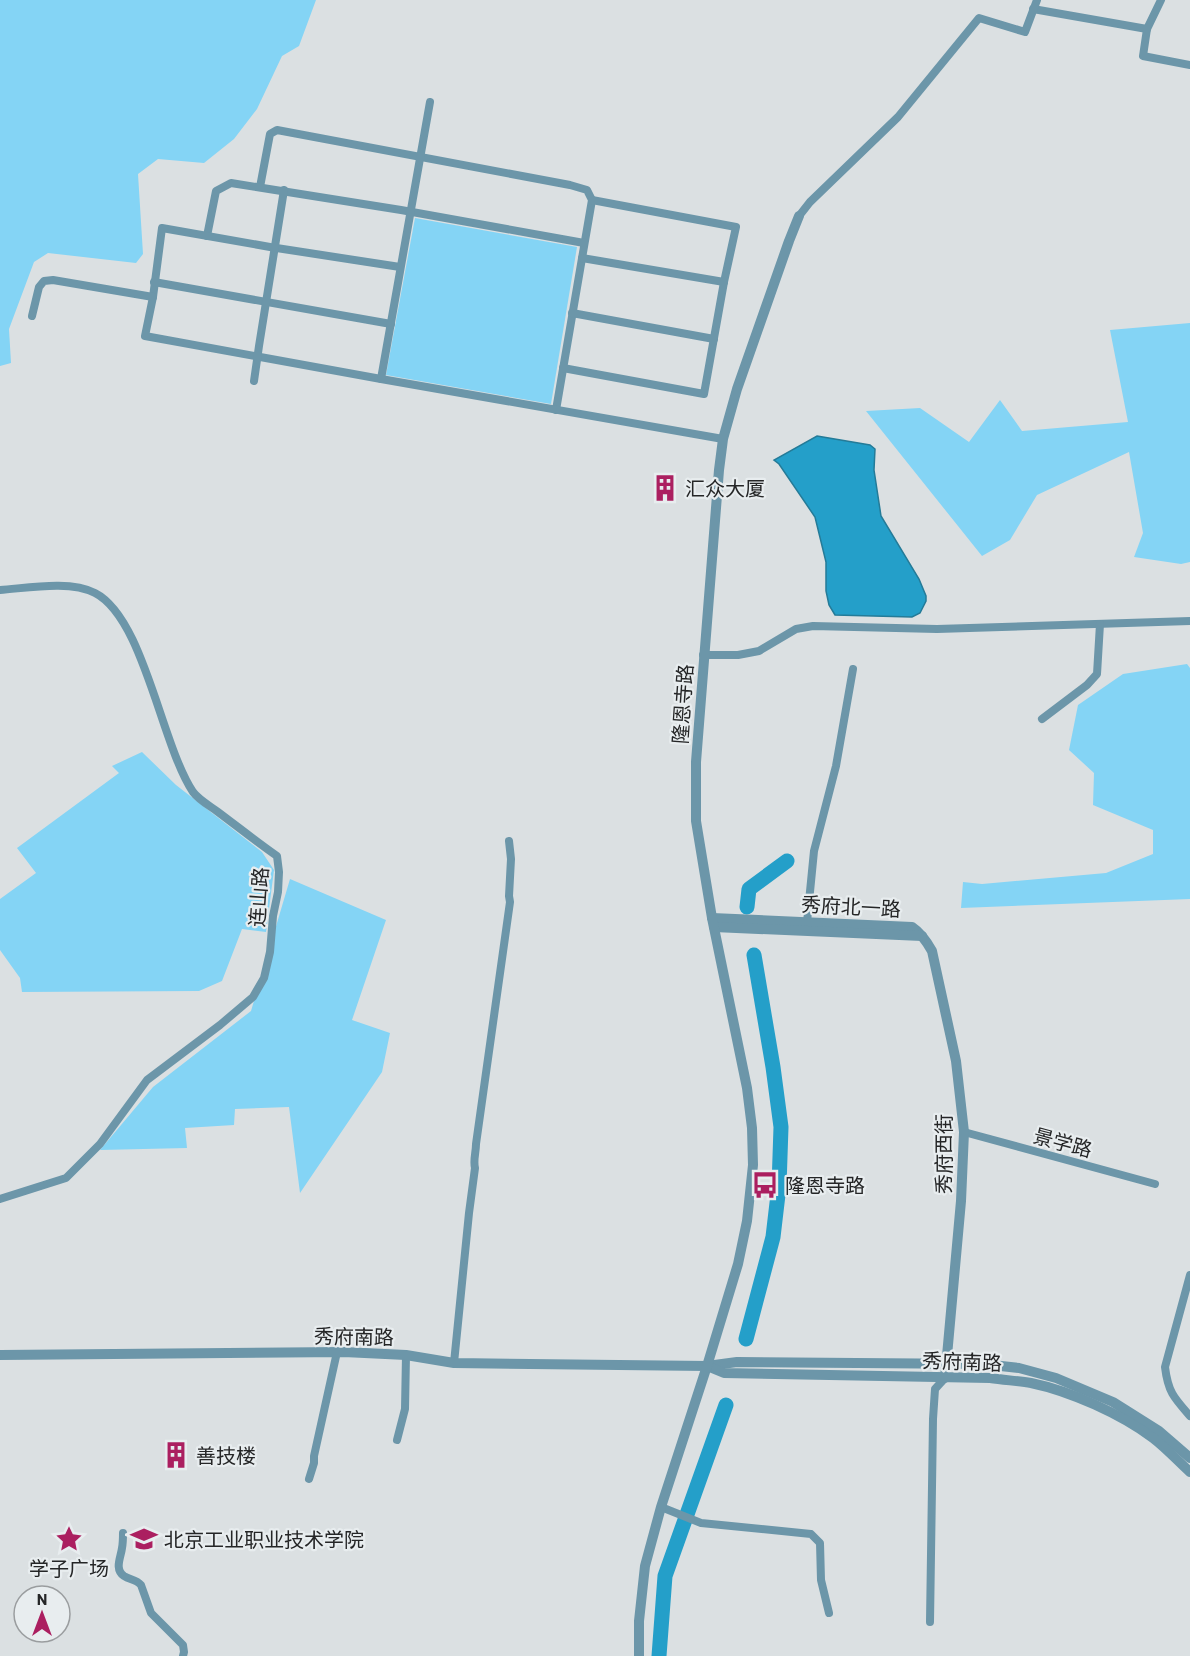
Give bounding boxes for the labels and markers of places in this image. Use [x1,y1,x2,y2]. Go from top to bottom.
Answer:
building icon: 汇众大厦 [650,473,680,503]
place label: 汇众大厦 [685,476,765,500]
bus stop icon: 隆恩寺路 [750,1170,780,1200]
place label: 隆恩寺路 [785,1173,865,1197]
building icon: 善技楼 [161,1440,191,1470]
place label: 善技楼 [196,1443,256,1467]
place icon: 学子广场 [54,1524,84,1554]
school or university icon: 北京工业职业技术学院 [129,1524,159,1554]
place label: 北京工业职业技术学院 [164,1527,364,1551]
place label: 学子广场 [29,1556,109,1580]

